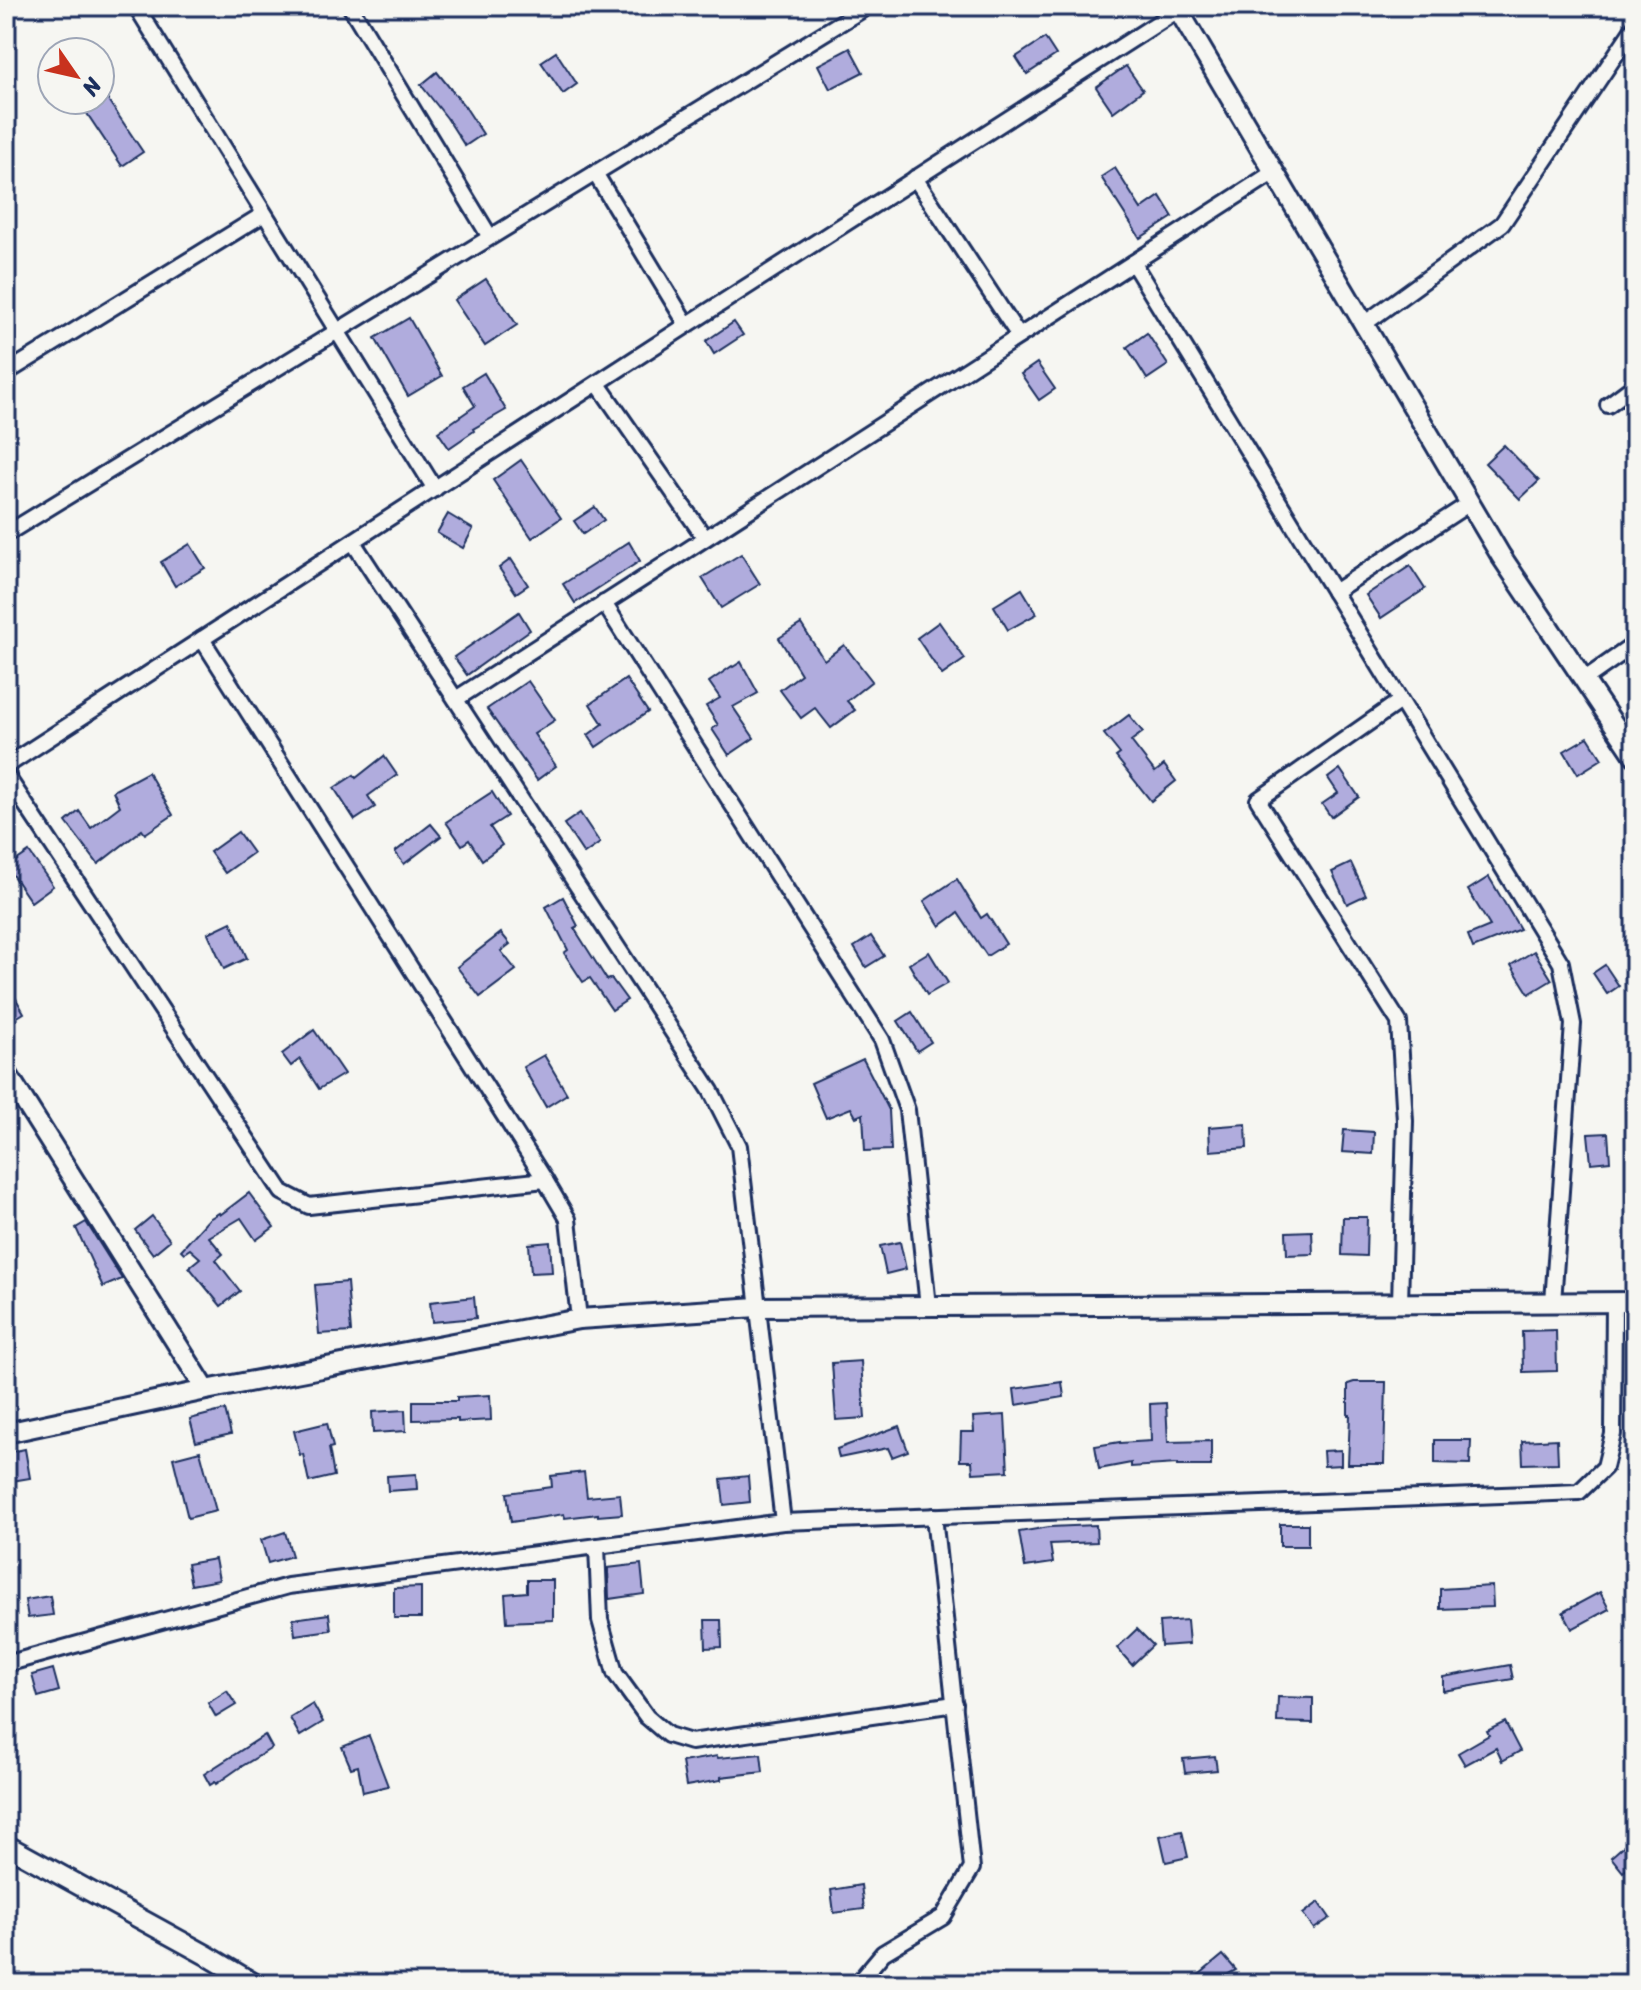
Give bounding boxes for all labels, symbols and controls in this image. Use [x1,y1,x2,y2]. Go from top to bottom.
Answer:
north arrow [36,36,116,116]
text: N [71,69,113,105]

